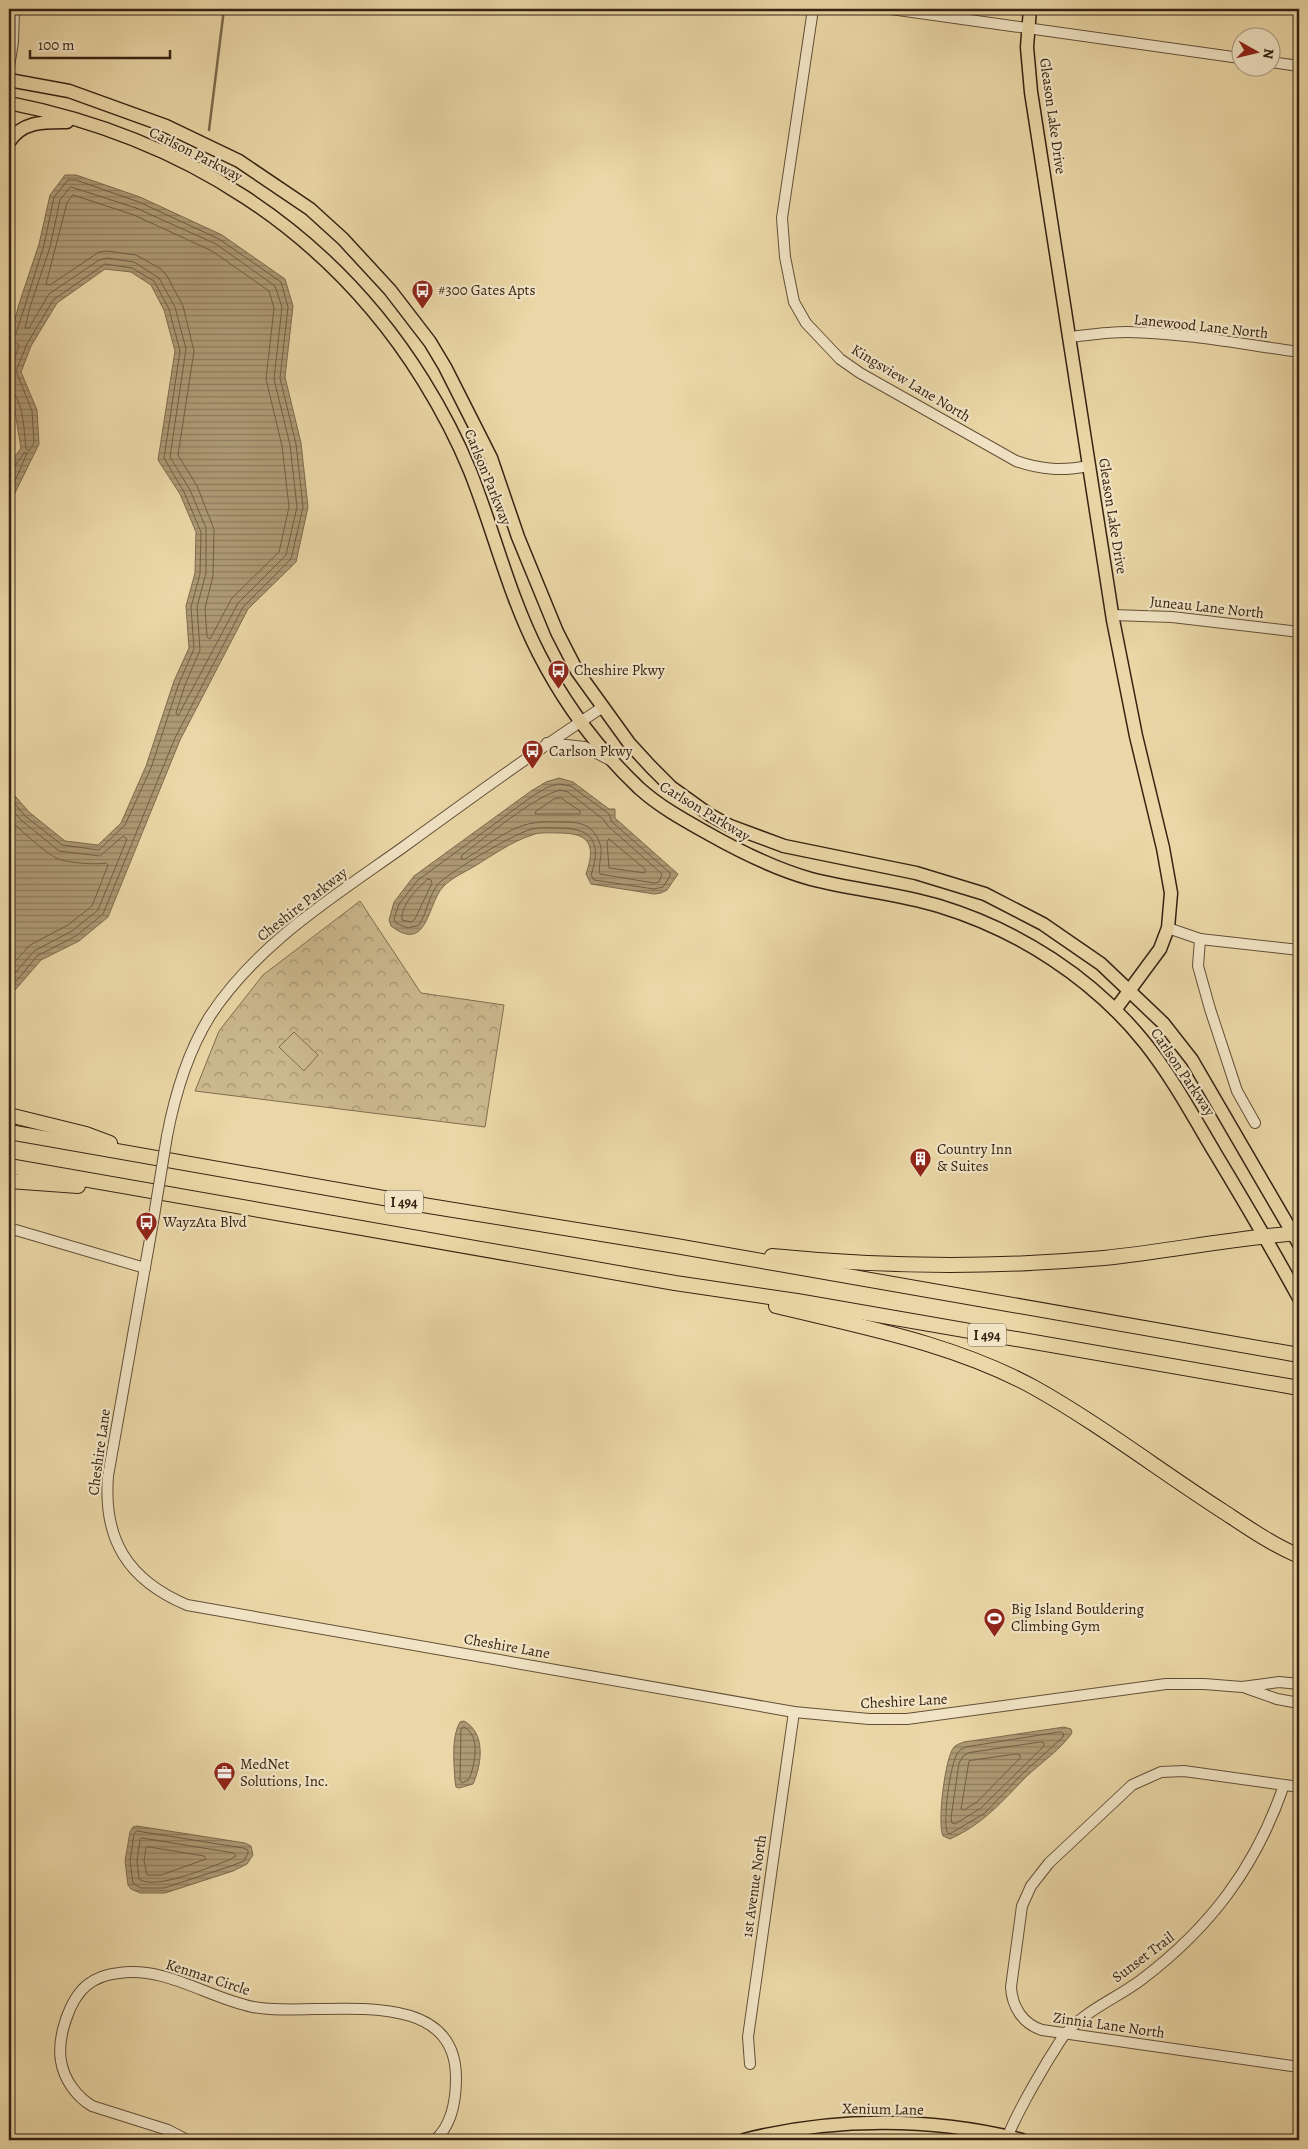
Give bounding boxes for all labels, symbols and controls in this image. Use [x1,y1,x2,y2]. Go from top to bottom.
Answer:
scale bar [30,28,170,60]
north arrow [1230,28,1280,78]
text: 100 m [38,35,75,55]
text: N [1258,47,1278,60]
street label: Gleason Lake Drive [1035,57,1071,176]
street label: Carlson Parkway [146,122,246,186]
bus stop icon: #300 Gates Apts [410,278,434,309]
place label: #300 Gates Apts [438,280,536,300]
street label: Lanewood Lane North [1133,309,1269,343]
street label: Kingsview Lane North [848,339,974,427]
street label: Carlson Parkway [460,426,517,528]
street label: Gleason Lake Drive [1094,457,1132,576]
street label: Juneau Lane North [1149,591,1265,623]
bus stop icon: Cheshire Pkwy [546,658,570,689]
place label: Cheshire Pkwy [574,660,665,680]
bus stop icon: Carlson Pkwy [521,739,545,770]
place label: Carlson Pkwy [549,741,633,761]
street label: Carlson Parkway [656,776,754,846]
street label: Cheshire Parkway [253,862,352,946]
street label: Carlson Parkway [1146,1024,1220,1120]
place label: Country Inn & Suites [937,1139,1012,1176]
building icon: Country Inn & Suites [909,1146,933,1177]
road number: I 494 [385,1190,423,1214]
bus stop icon: WayzAta Blvd [135,1210,159,1241]
place label: WayzAta Blvd [162,1212,248,1232]
road number: I 494 [968,1324,1006,1346]
street label: Cheshire Lane [83,1407,115,1497]
place label: Big Island Bouldering Climbing Gym [1011,1599,1145,1636]
sports icon: Big Island Bouldering Climbing Gym [983,1606,1007,1637]
street label: Cheshire Lane [462,1629,552,1663]
street label: Cheshire Lane [860,1689,948,1713]
place label: MedNet Solutions, Inc. [240,1754,329,1791]
office icon: MedNet Solutions, Inc. [212,1761,236,1792]
street label: 1st Avenue North [737,1833,771,1939]
street label: Sunset Trail [1108,1927,1179,1987]
street label: Kenmar Circle [163,1954,253,2000]
street label: Zinnia Lane North [1052,2007,1166,2043]
street label: Xenium Lane [842,2098,924,2120]

